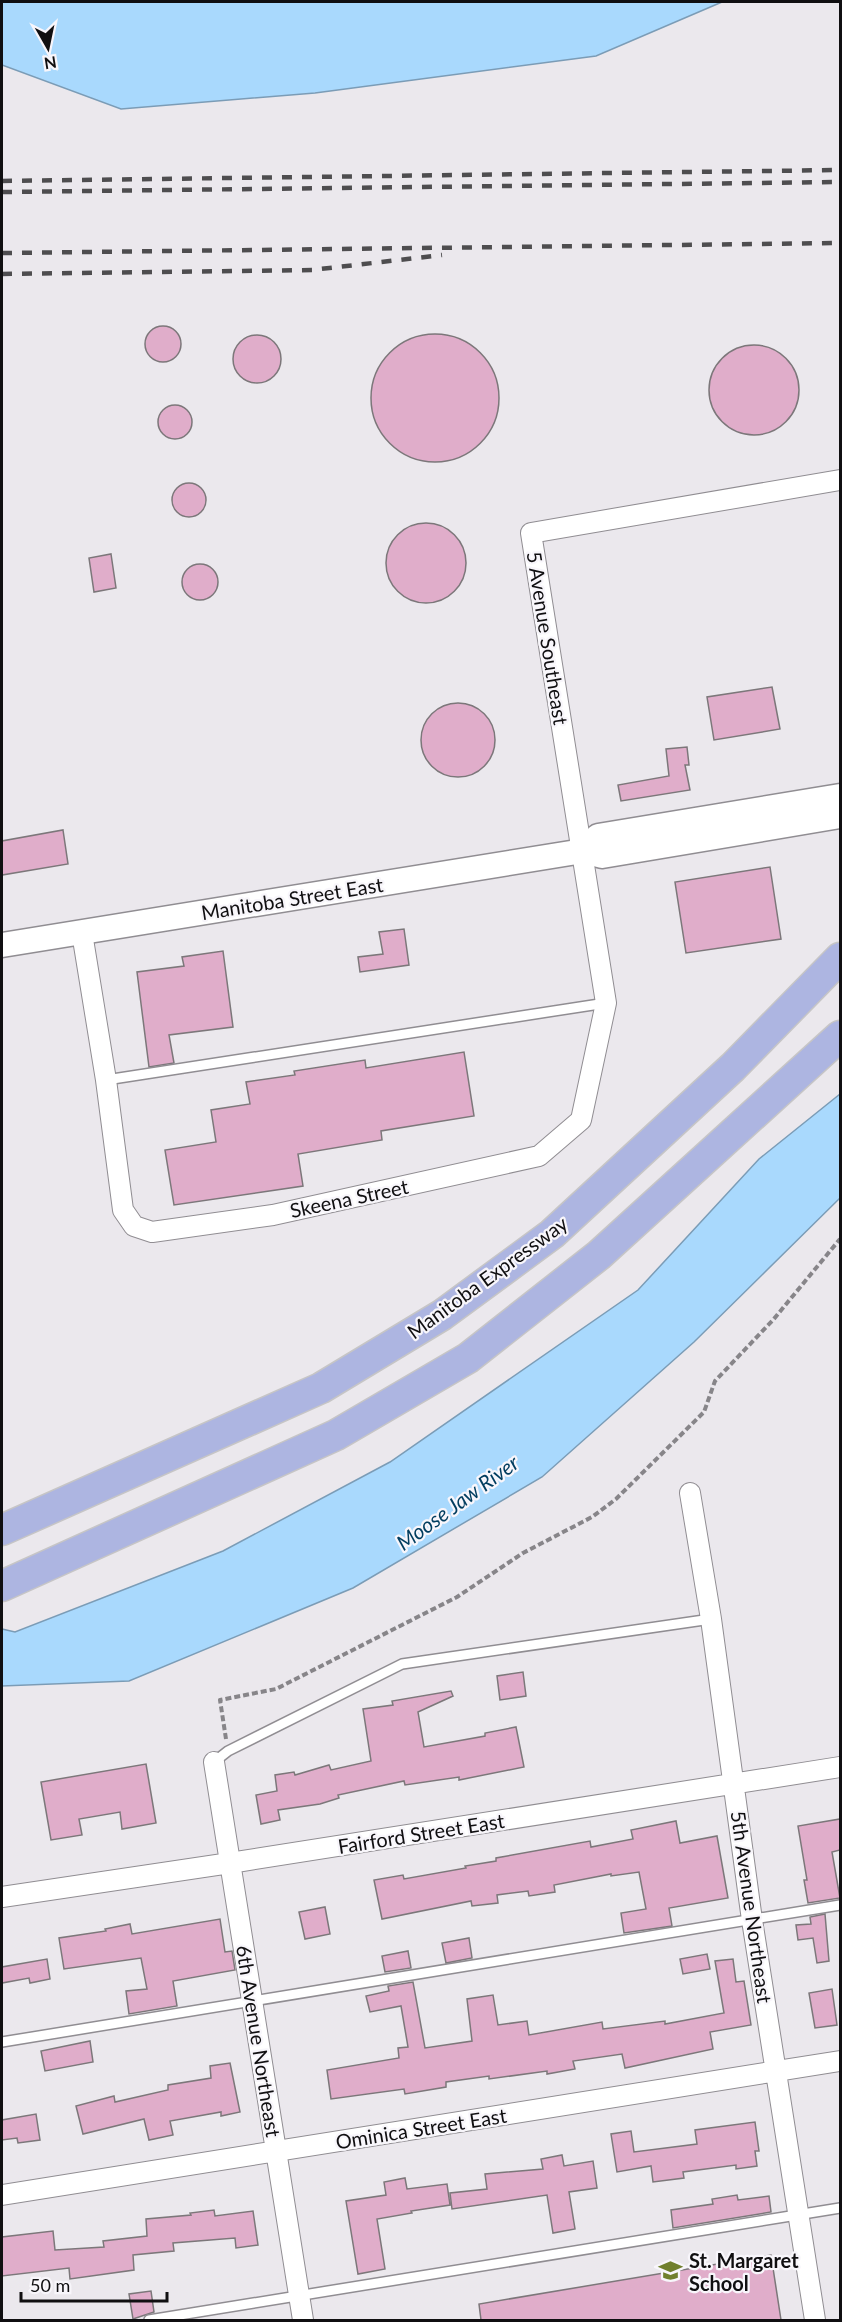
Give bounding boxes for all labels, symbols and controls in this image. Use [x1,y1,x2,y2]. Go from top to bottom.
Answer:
north arrow [18,18,78,78]
text: N [43,53,58,74]
street label: 5 Avenue Southeast [522,550,574,726]
street label: Manitoba Street East [199,872,385,924]
street label: Skeena Street [288,1174,410,1222]
street label: Manitoba Expressway [402,1210,572,1343]
water label: Moose Jaw River [391,1449,524,1555]
street label: Fairford Street East [336,1808,506,1858]
street label: 5th Avenue Northeast [727,1809,777,2005]
street label: 6th Avenue Northeast [232,1943,286,2139]
street label: Ominica Street East [334,2103,508,2153]
place label: St. Margaret School [689,2248,799,2295]
school or university icon: St. Margaret School [658,2258,684,2284]
scale bar [21,2265,166,2303]
text: 50 m [30,2274,70,2296]

